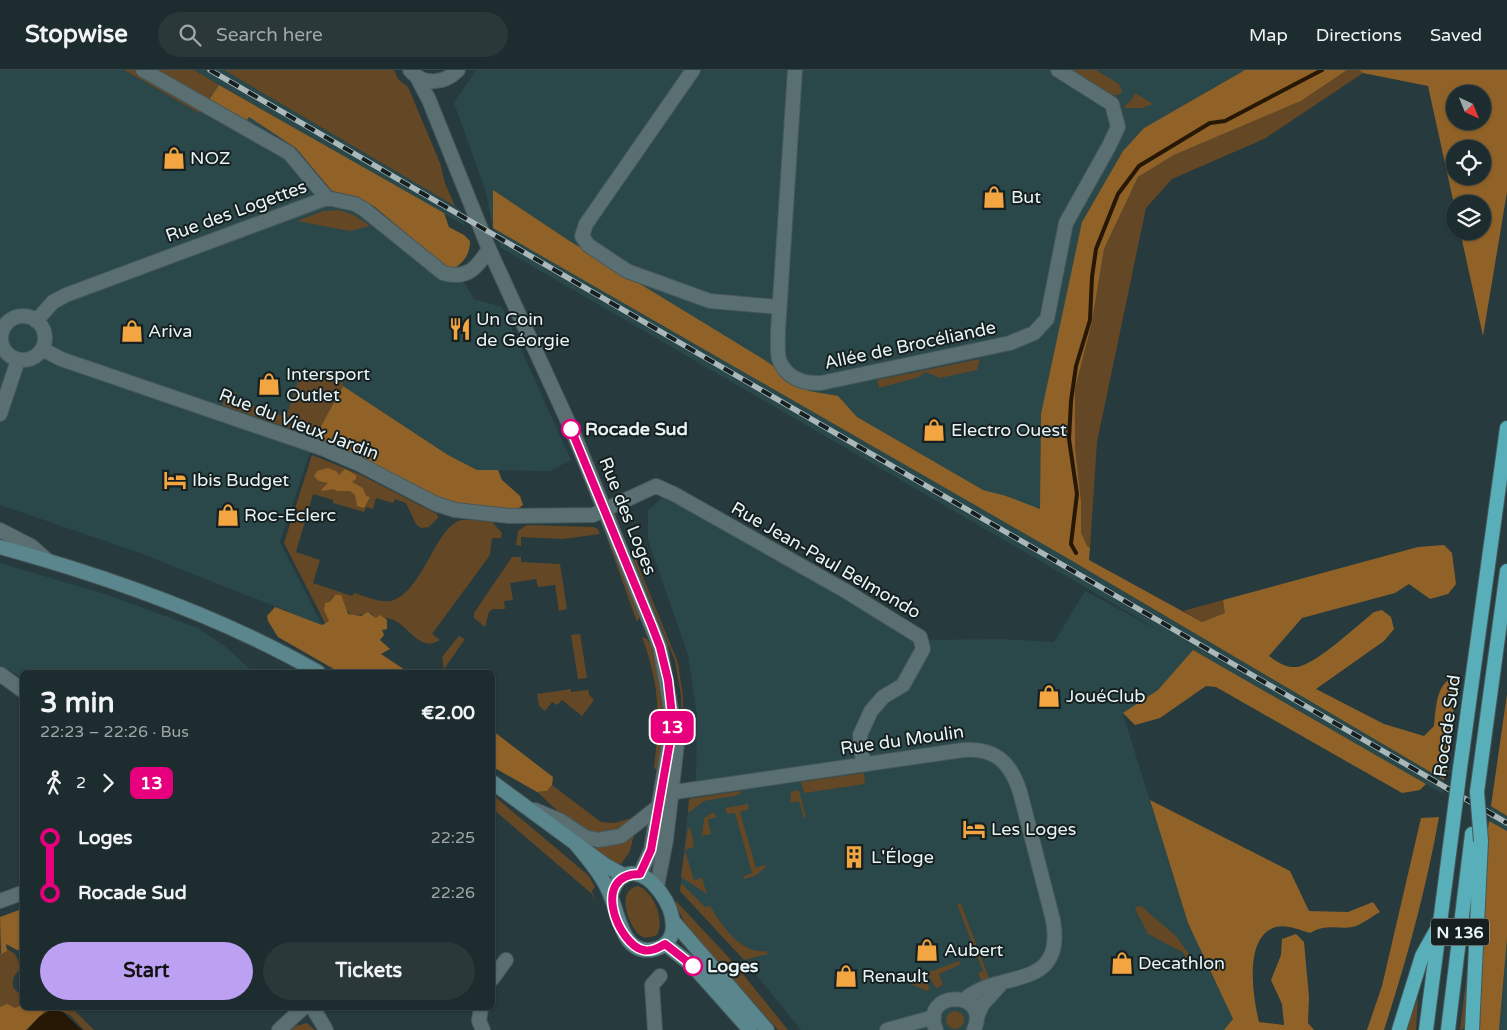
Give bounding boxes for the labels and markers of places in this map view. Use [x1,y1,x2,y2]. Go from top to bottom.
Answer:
shop icon: NOZ [161,145,187,171]
place label: NOZ [190,147,231,169]
shop icon: But [981,184,1007,210]
place label: But [1011,186,1041,208]
place label: Un Coin de Géorgie [476,308,570,351]
restaurant icon: Un Coin de Géorgie [447,316,473,342]
shop icon: Ariva [119,318,145,344]
place label: Ariva [148,320,192,342]
place label: Intersport Outlet [286,363,370,406]
shop icon: Intersport Outlet [256,371,282,397]
shop icon: Electro Ouest [921,417,947,443]
place label: Rocade Sud [585,418,688,440]
marker: Rocade Sud [561,419,581,439]
place label: Electro Ouest [951,419,1067,441]
hotel icon: Ibis Budget [162,467,188,493]
place label: Ibis Budget [192,469,289,491]
shop icon: Roc-Eclerc [215,502,241,528]
place label: Roc-Eclerc [244,504,336,526]
shop icon: JouéClub [1036,683,1062,709]
place label: JouéClub [1066,685,1146,707]
hotel icon: Les Loges [961,816,987,842]
place label: Les Loges [991,818,1076,840]
building icon: L'Éloge [841,844,867,870]
place label: L'Éloge [871,846,934,868]
shop icon: Aubert [914,937,940,963]
place label: Aubert [944,939,1004,961]
shop icon: Decathlon [1109,950,1135,976]
place label: Decathlon [1138,952,1225,974]
place label: Loges [707,955,759,977]
marker: Loges [683,956,703,976]
shop icon: Renault [833,963,859,989]
place label: Renault [862,965,928,987]

